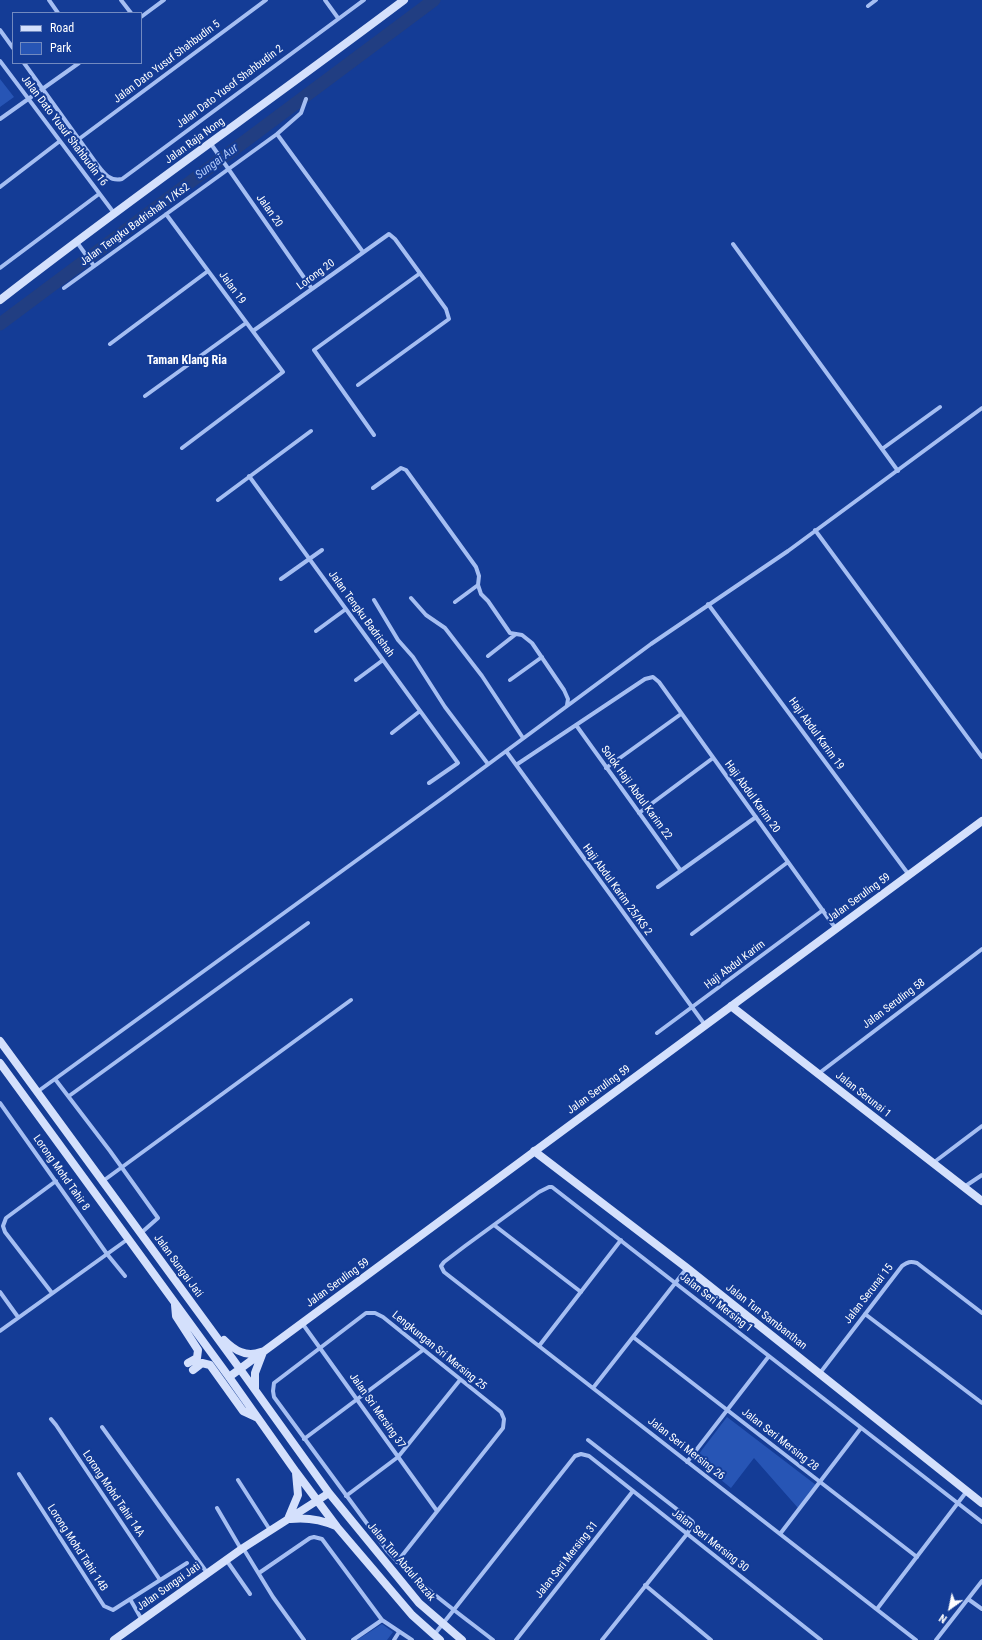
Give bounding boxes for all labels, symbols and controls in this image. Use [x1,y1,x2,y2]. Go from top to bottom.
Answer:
legend [12,12,142,64]
street label: Jalan Dato Yusuf Shahbudin 5 [111,18,223,106]
text: Road [50,21,74,35]
text: Park [50,41,71,55]
street label: Jalan Dato Yusof Shahbudin 2 [174,43,286,131]
street label: Jalan Dato Yusuf Shahbudin 16 [18,73,110,189]
street label: Jalan Raja Nong [163,115,227,167]
water label: Sungai Aur [193,141,241,183]
street label: Jalan Tengku Badrishah 1/Ks2 [78,181,192,269]
street label: Jalan 20 [253,192,285,230]
street label: Lorong 20 [294,257,338,293]
street label: Jalan 19 [216,269,248,307]
district label: Taman Klang Ria [147,354,227,368]
street label: Jalan Tengku Badrishah [325,568,397,660]
street label: Haji Abdul Karim 19 [785,695,847,773]
street label: Solok Haji Abdul Karim 22 [598,744,674,842]
street label: Haji Abdul Karim 20 [721,758,783,836]
street label: Haji Abdul Karim 25/KS 2 [579,842,655,938]
street label: Jalan Seruling 59 [825,871,893,925]
street label: Haji Abdul Karim [702,938,768,992]
street label: Jalan Seruling 58 [860,976,928,1032]
street label: Jalan Seruling 59 [565,1063,633,1117]
street label: Jalan Serunai 1 [833,1069,893,1121]
street label: Lorong Mohd Tahir 8 [30,1133,92,1213]
street label: Jalan Sungai Jati [151,1232,205,1300]
street label: Jalan Seruling 59 [304,1256,372,1310]
street label: Jalan Serunai 15 [842,1261,896,1327]
street label: Jalan Seri Mersing 1 [677,1271,755,1335]
street label: Jalan Tun Sambanthan [723,1281,809,1353]
street label: Lengkungan Sri Mersing 25 [389,1309,489,1393]
street label: Jalan Sri Mersing 37 [346,1371,408,1451]
street label: Jalan Seri Mersing 28 [739,1406,821,1474]
street label: Jalan Seri Mersing 26 [645,1415,727,1483]
street label: Lorong Mohd Tahir 14A [79,1448,147,1540]
street label: Lorong Mohd Tahir 14B [44,1502,110,1594]
street label: Jalan Seri Mersing 30 [669,1507,751,1575]
street label: Jalan Seri Mersing 31 [533,1519,601,1601]
street label: Jalan Tun Abdul Razak [364,1520,438,1604]
street label: Jalan Sungai Jati [135,1560,203,1614]
north arrow [930,1588,970,1628]
text: N [937,1611,950,1626]

